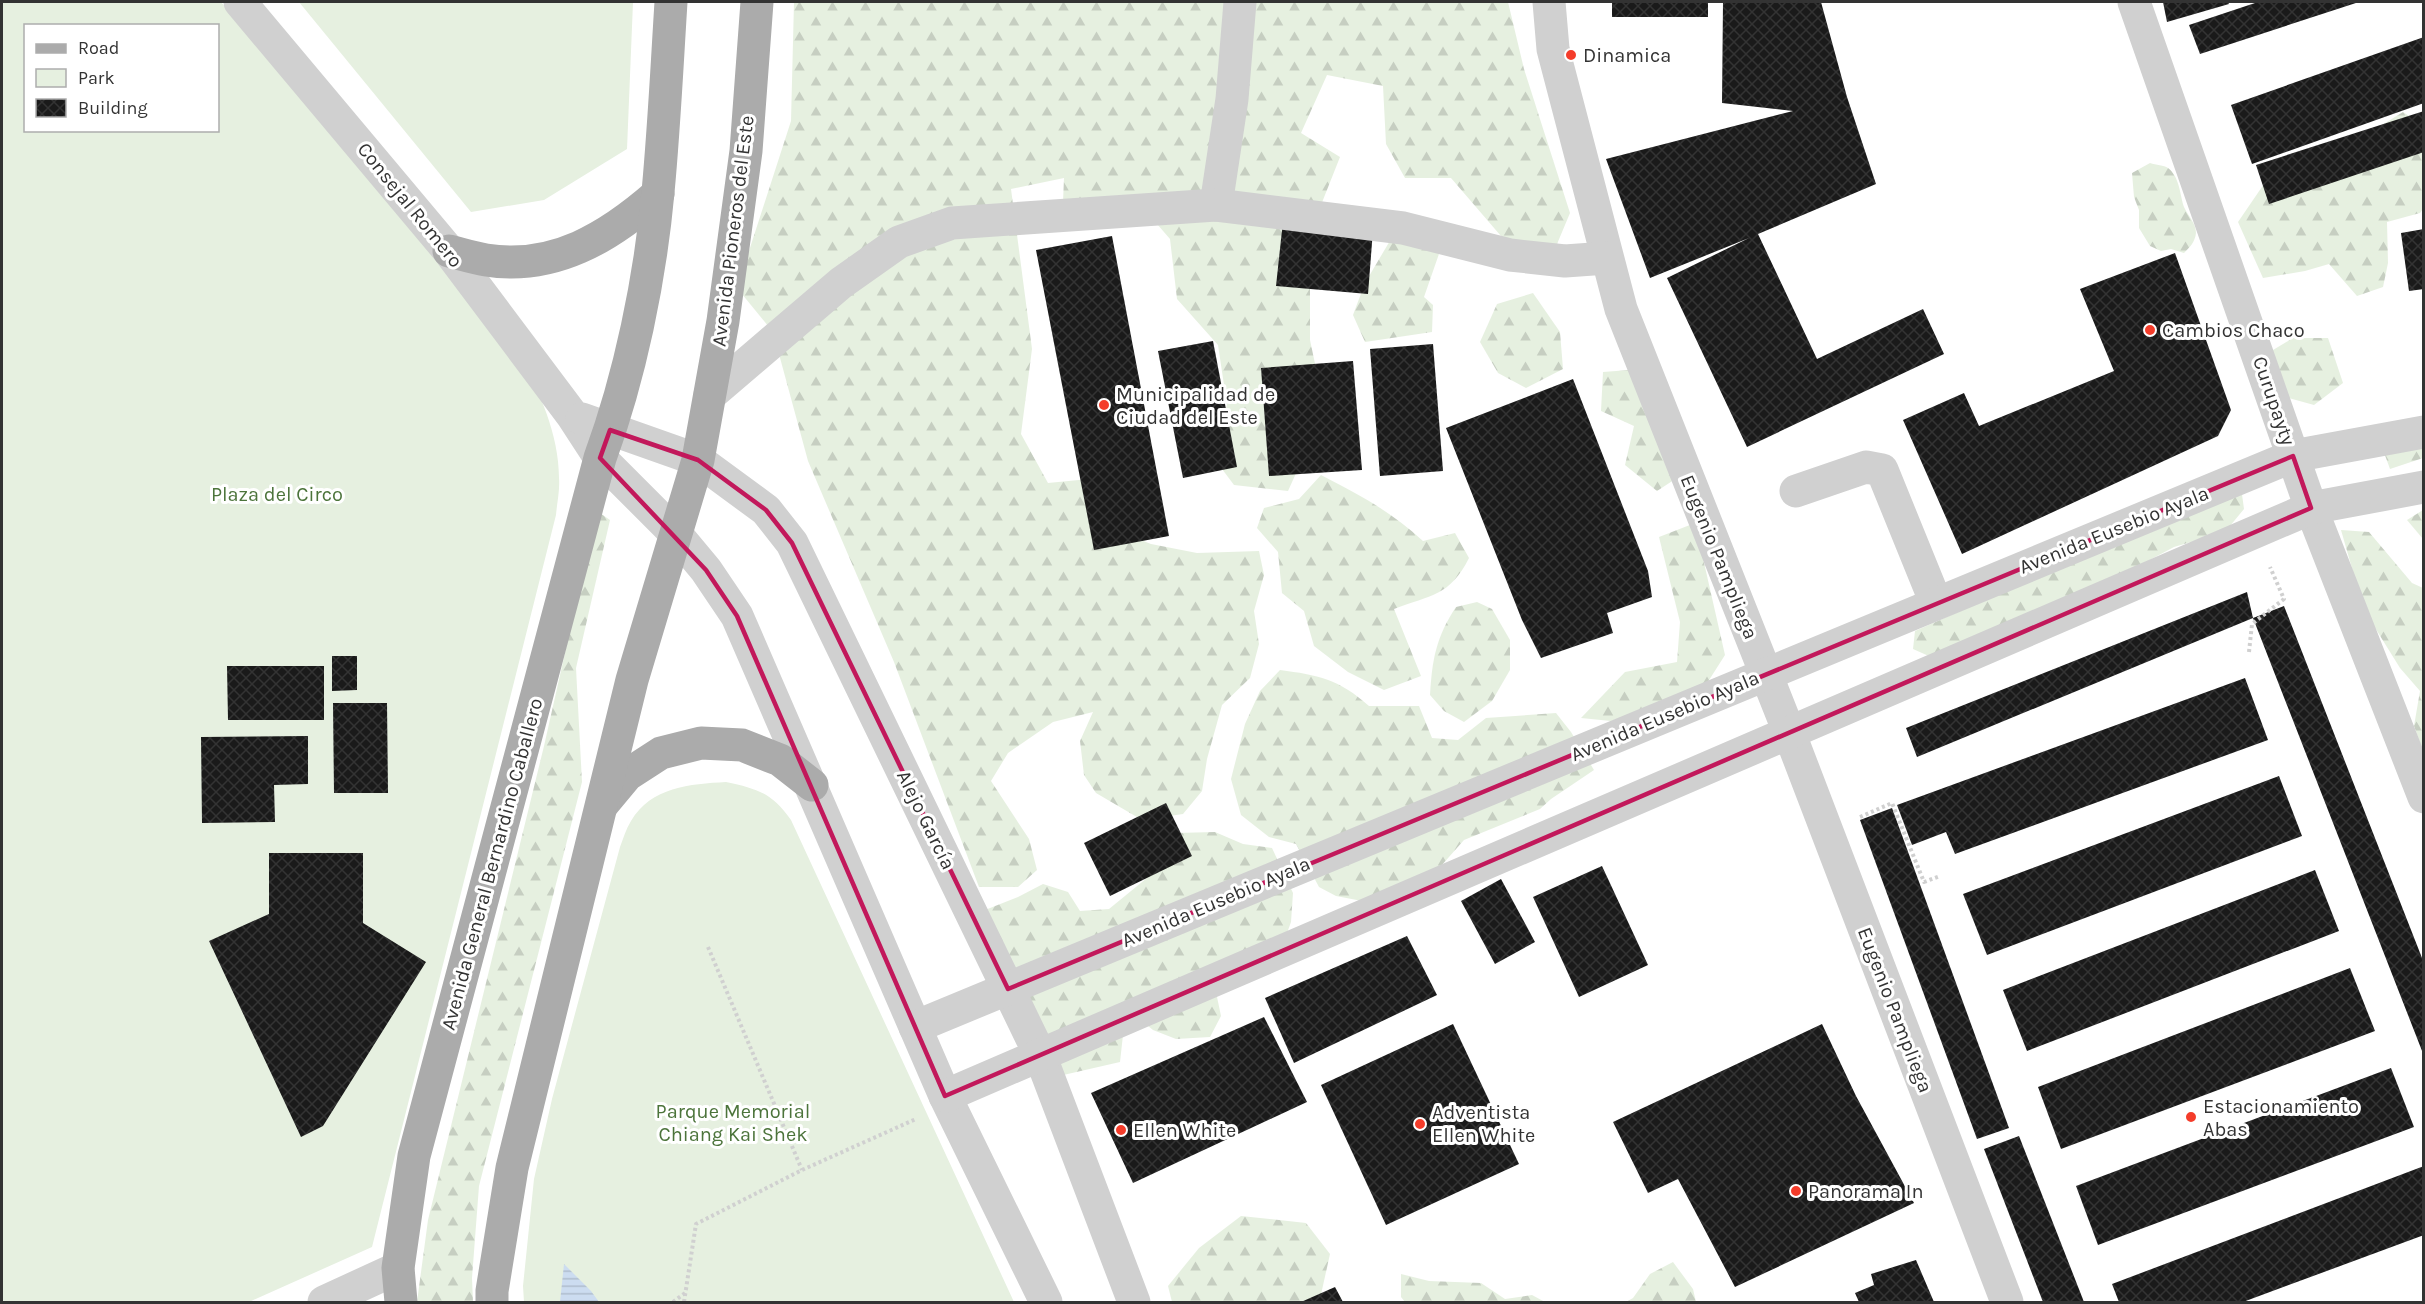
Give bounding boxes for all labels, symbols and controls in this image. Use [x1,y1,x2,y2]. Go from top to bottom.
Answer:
legend [24,24,219,132]
text: Road [78,37,119,59]
place label: Dinamica [1583,44,1671,67]
marker: Dinamica [1564,48,1578,62]
text: Park [78,67,115,89]
text: Building [78,97,148,119]
street label: Avenida Pioneros del Este [707,114,759,348]
street label: Consejal Romero [353,138,467,272]
place label: Cambios Chaco [2162,319,2305,342]
marker: Cambios Chaco [2143,323,2157,337]
street label: Curupayty [2248,353,2300,449]
place label: Municipalidad de Ciudad del Este [1116,383,1275,429]
marker: Municipalidad de Ciudad del Este [1097,398,1111,412]
street label: Eugenio Pampliega [1676,471,1762,643]
street label: Avenida Eusebio Ayala [2016,481,2212,579]
park label: Plaza del Circo [211,483,343,506]
street label: Avenida Eusebio Ayala [1567,666,1763,766]
street label: Avenida General Bernardino Caballero [437,696,547,1032]
street label: Alejo García [892,767,960,873]
street label: Avenida Eusebio Ayala [1118,852,1314,952]
street label: Eugenio Pampliega [1853,924,1937,1096]
place label: Estacionamiento Abas [2203,1095,2359,1141]
park label: Parque Memorial Chiang Kai Shek [656,1100,810,1146]
place label: Adventista Ellen White [1432,1101,1535,1147]
marker: Estacionamiento Abas [2184,1110,2198,1124]
marker: Adventista Ellen White [1413,1117,1427,1131]
place label: Ellen White [1133,1119,1236,1142]
marker: Ellen White [1114,1123,1128,1137]
place label: Panorama In [1808,1180,1923,1203]
marker: Panorama In [1789,1184,1803,1198]

